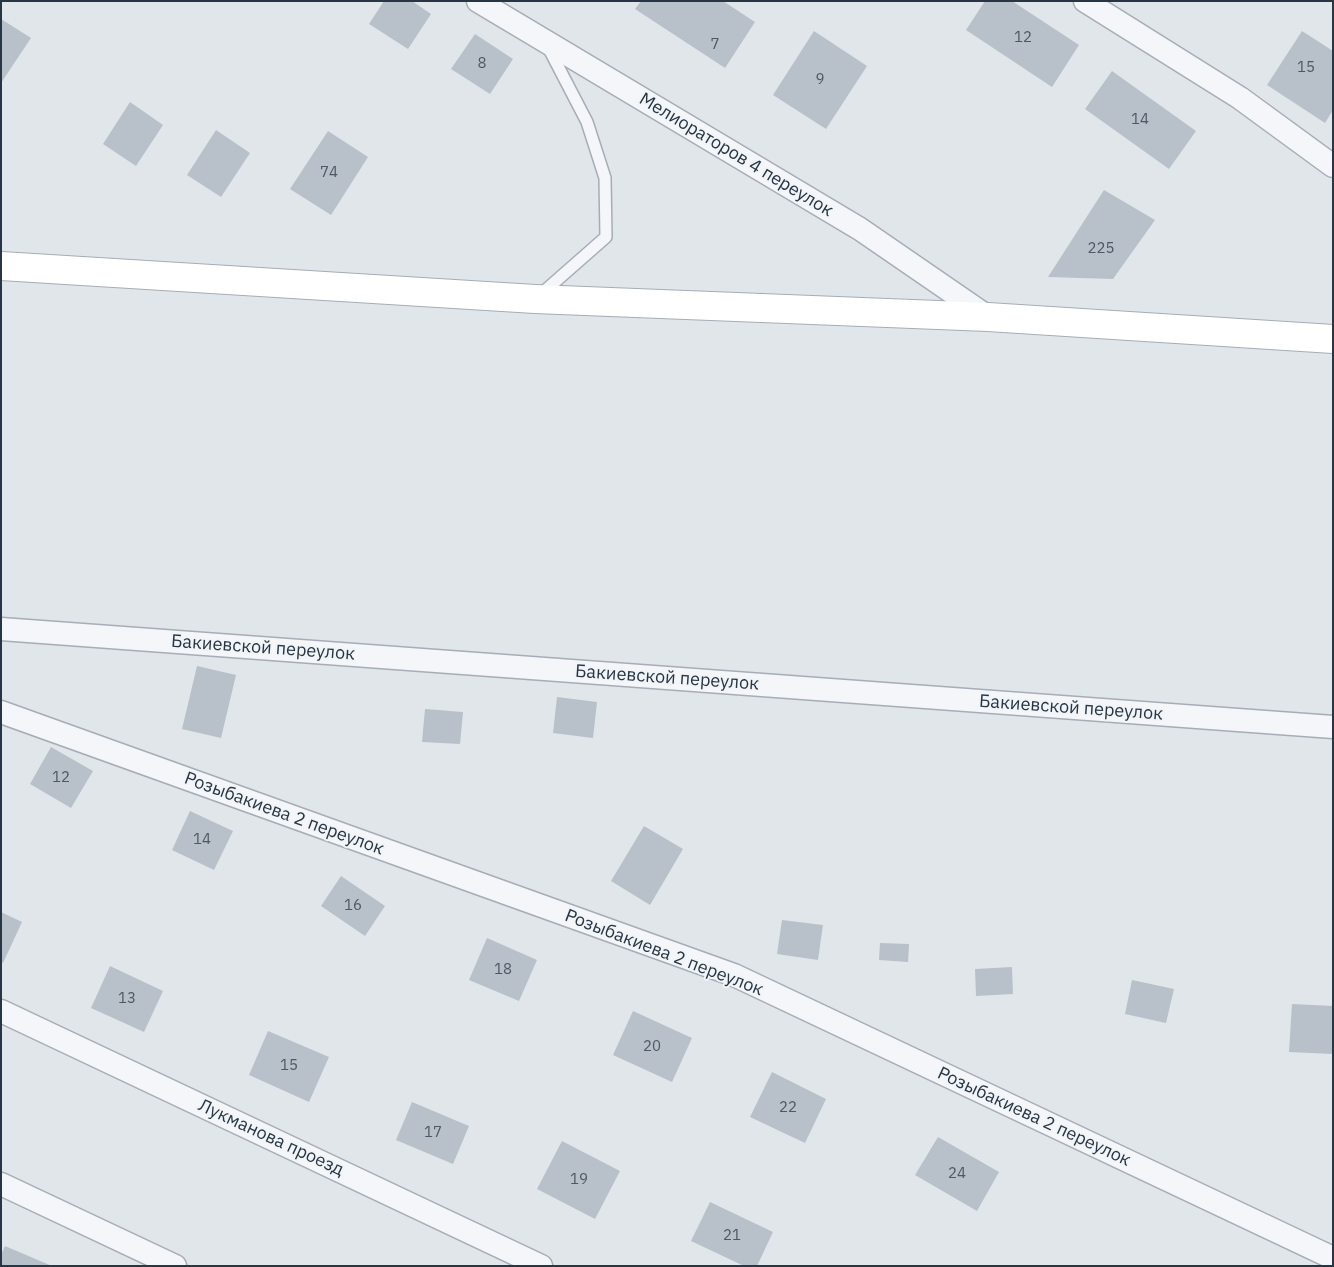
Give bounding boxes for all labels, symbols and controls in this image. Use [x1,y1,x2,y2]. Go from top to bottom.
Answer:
house number: 12 [1014,29,1032,47]
house number: 7 [711,36,719,54]
house number: 8 [478,55,486,73]
house number: 15 [1297,59,1315,77]
house number: 9 [816,71,824,89]
street label: Мелиораторов 4 переулок [635,88,837,222]
house number: 14 [1131,111,1149,129]
house number: 74 [320,164,338,182]
house number: 225 [1088,240,1114,258]
street label: Бакиевской переулок [170,631,356,665]
street label: Бакиевской переулок [574,661,760,695]
street label: Бакиевской переулок [978,691,1164,725]
street label: Розыбакиева 2 переулок [181,768,387,860]
house number: 12 [52,769,70,787]
house number: 14 [193,831,211,849]
house number: 16 [344,897,362,915]
street label: Розыбакиева 2 переулок [562,905,766,1001]
house number: 18 [494,961,512,979]
house number: 13 [118,990,136,1008]
house number: 20 [643,1038,661,1056]
house number: 15 [280,1057,298,1075]
street label: Розыбакиева 2 переулок [934,1063,1134,1171]
street label: Лукманова проезд [195,1095,347,1181]
house number: 22 [779,1099,797,1117]
house number: 17 [424,1124,442,1142]
house number: 24 [948,1165,966,1183]
house number: 19 [570,1171,588,1189]
house number: 21 [723,1227,741,1245]

